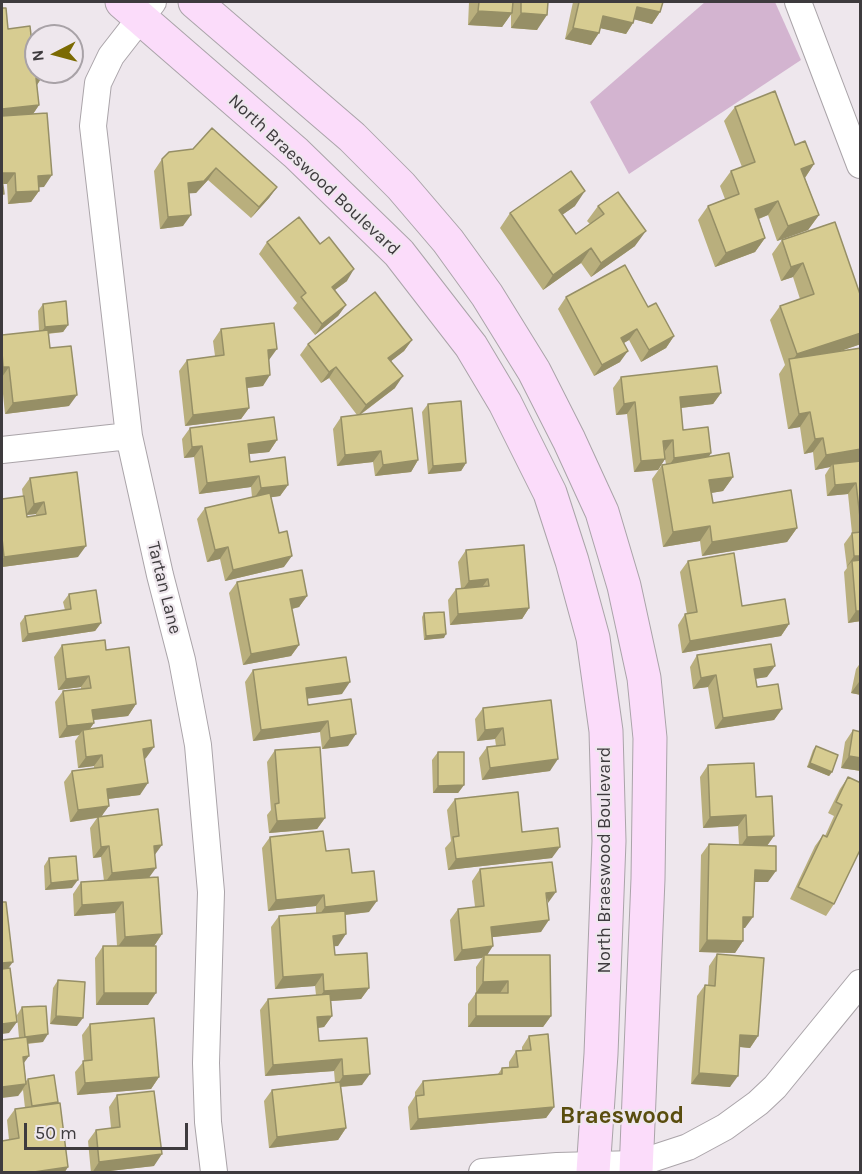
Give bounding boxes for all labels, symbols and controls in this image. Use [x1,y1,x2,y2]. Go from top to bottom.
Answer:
north arrow [24,24,84,84]
text: N [28,49,48,62]
street label: North Braeswood Boulevard [224,90,404,260]
street label: Tartan Lane [142,540,186,636]
street label: North Braeswood Boulevard [594,747,616,973]
district label: Braeswood [560,1102,684,1130]
scale bar [27,1111,190,1149]
text: 50 m [35,1122,77,1144]

